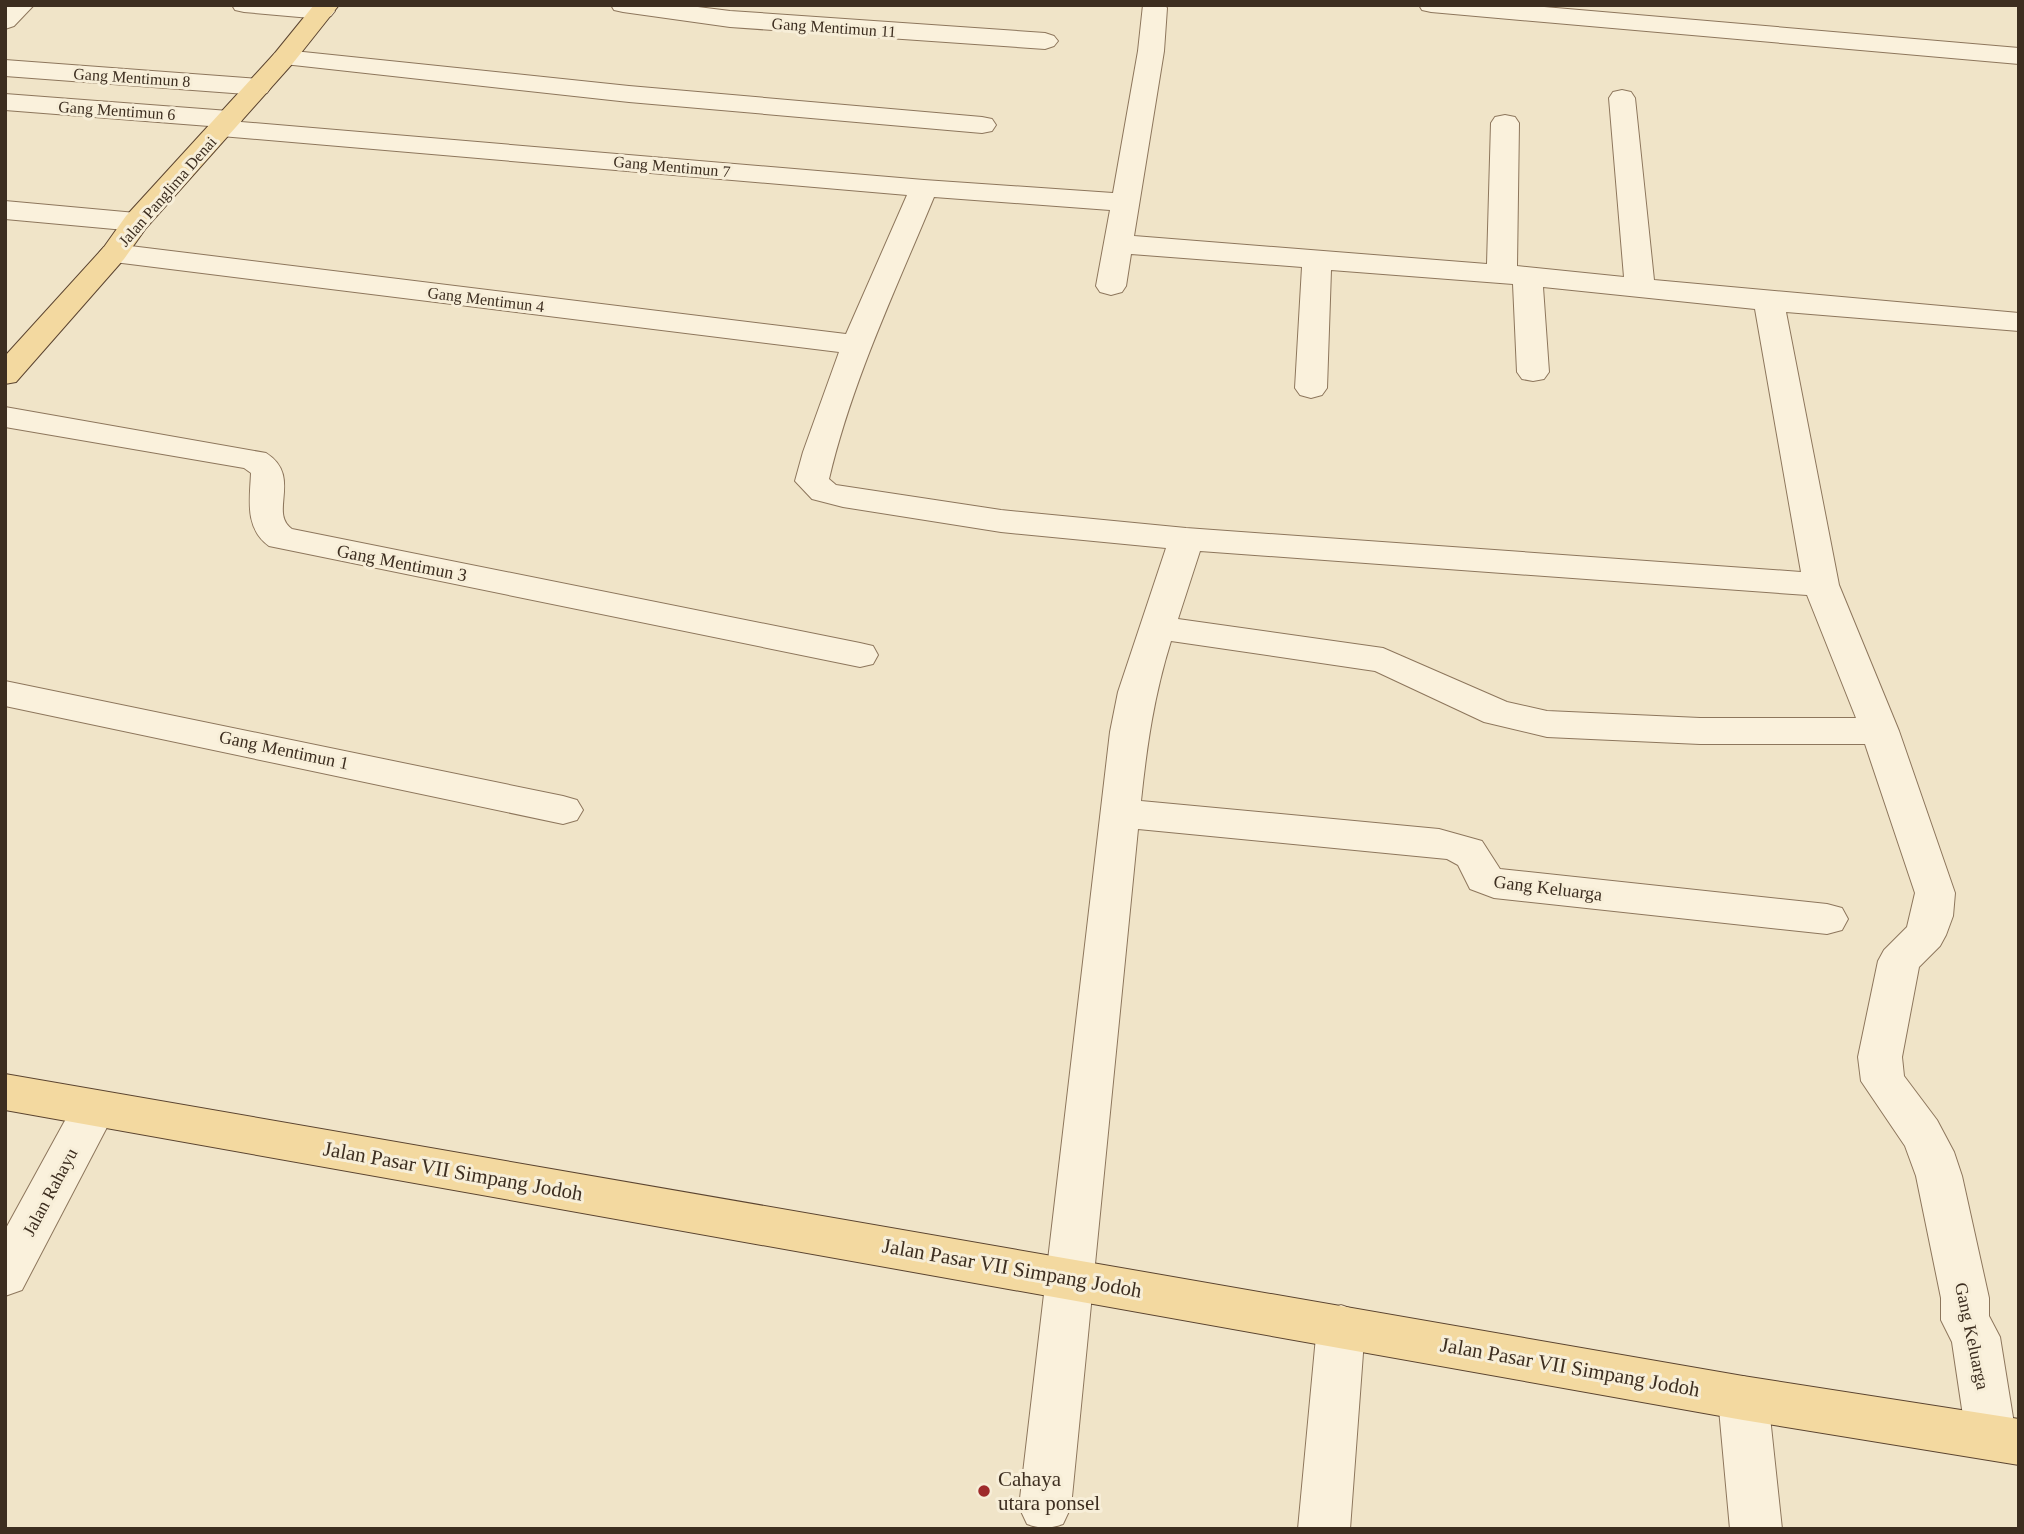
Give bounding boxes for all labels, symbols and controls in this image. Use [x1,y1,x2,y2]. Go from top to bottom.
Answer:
street label: Gang Mentimun 11 [771,15,897,41]
street label: Gang Mentimun 8 [73,65,191,91]
street label: Gang Mentimun 6 [58,98,176,124]
street label: Jalan Panglima Denai [115,133,221,250]
street label: Gang Mentimun 7 [613,153,731,181]
street label: Gang Mentimun 4 [427,284,545,316]
street label: Gang Mentimun 3 [335,541,469,585]
street label: Gang Mentimun 1 [217,726,351,774]
street label: Gang Keluarga [1493,871,1603,905]
street label: Jalan Pasar VII Simpang Jodoh [321,1136,585,1206]
street label: Jalan Rahayu [19,1145,81,1239]
street label: Jalan Pasar VII Simpang Jodoh [880,1233,1144,1303]
street label: Gang Keluarga [1951,1281,1993,1391]
street label: Jalan Pasar VII Simpang Jodoh [1438,1332,1702,1402]
place label: Cahaya utara ponsel [998,1467,1100,1515]
marker: Cahaya utara ponsel [976,1483,992,1499]

